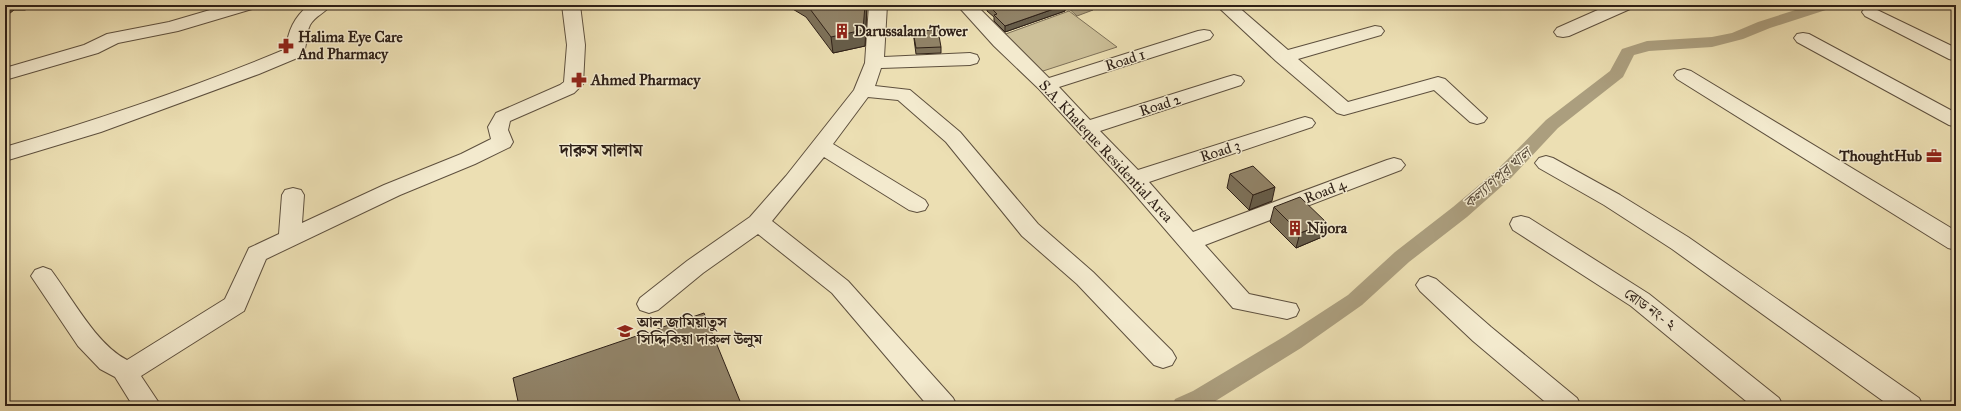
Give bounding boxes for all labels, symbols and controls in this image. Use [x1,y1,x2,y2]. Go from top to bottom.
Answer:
building icon: Darussalam Tower [833,22,851,40]
place label: Darussalam Tower [854,22,968,40]
place label: Halima Eye Care And Pharmacy [297,28,404,64]
pharmacy icon: Halima Eye Care And Pharmacy [277,37,295,55]
street label: Road 1 [1103,45,1147,75]
pharmacy icon: Ahmed Pharmacy [570,71,588,89]
place label: Ahmed Pharmacy [590,71,701,90]
street label: S.A. Khaleque Residential Area [1035,76,1177,227]
street label: Road 2 [1137,90,1184,120]
street label: Road 3 [1198,136,1242,166]
district label: দারুস সালাম [558,140,644,161]
water label: কল্যাণপুর খাল [1459,142,1537,213]
place label: ThoughtHub [1838,147,1923,166]
office icon: ThoughtHub [1925,147,1943,165]
street label: Road 4 [1301,175,1349,207]
building icon: Nijora [1286,219,1304,237]
place label: Nijora [1307,219,1348,238]
street label: রোড নং- ২ [1621,284,1680,334]
place label: আল জামিয়াতুস সিদ্দিকিয়া দারুল উলুম [636,313,763,348]
school or university icon: আল জামিয়াতুস সিদ্দিকিয়া দারুল উলুম [616,322,634,340]

